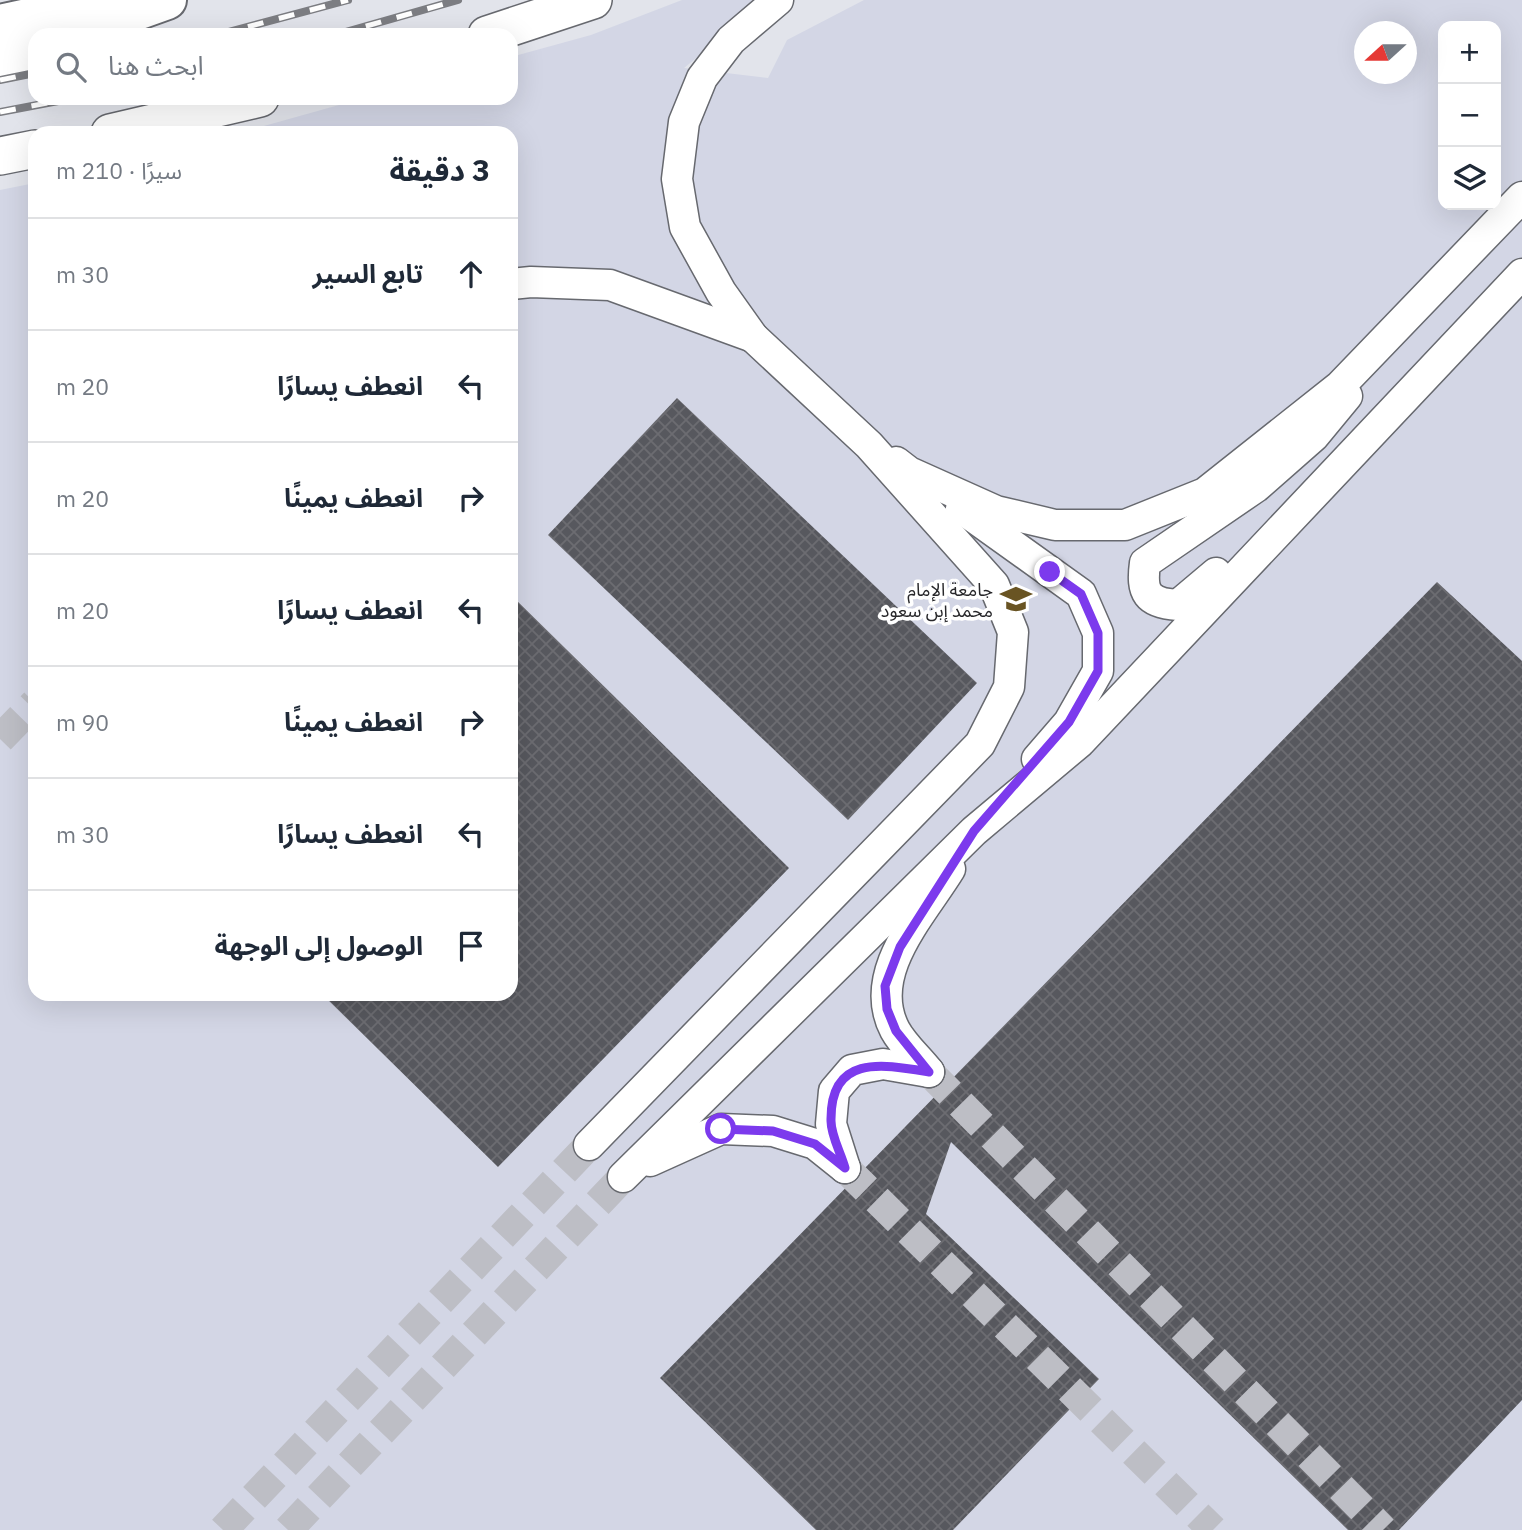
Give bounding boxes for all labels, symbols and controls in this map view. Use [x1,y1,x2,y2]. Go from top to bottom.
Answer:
north arrow [1354,21,1417,84]
map controls [1438,21,1501,210]
button: + [1438,21,1501,84]
search box [28,28,518,105]
icon: search [52,48,90,86]
text: ابحث هنا [108,48,204,82]
button: − [1438,84,1501,147]
button: layers [1438,147,1501,210]
text: 3 دقيقة [389,150,490,189]
text: سيرًا · 210 m [56,155,182,185]
icon: ahead [452,255,490,293]
text: تابع السير [313,256,423,290]
text: 30 m [56,259,109,289]
icon: left [452,367,490,405]
text: انعطف يسارًا [277,368,423,402]
text: 20 m [56,371,109,401]
icon: right [452,479,490,517]
text: انعطف يمينًا [284,480,423,514]
text: 20 m [56,483,109,513]
route end [1034,556,1065,587]
place label: جامعة الإمام محمد إبن سعود [881,578,993,623]
school or university icon: جامعة الإمام محمد إبن سعود [999,582,1033,616]
icon: left [452,591,490,629]
text: انعطف يسارًا [277,592,423,626]
text: 20 m [56,595,109,625]
icon: right [452,703,490,741]
text: انعطف يمينًا [284,704,423,738]
text: 90 m [56,707,109,737]
icon: left [452,815,490,853]
text: انعطف يسارًا [277,816,423,850]
text: 30 m [56,819,109,849]
icon: arrive [452,927,490,965]
text: الوصول إلى الوجهة [214,928,423,962]
route start [705,1113,736,1144]

